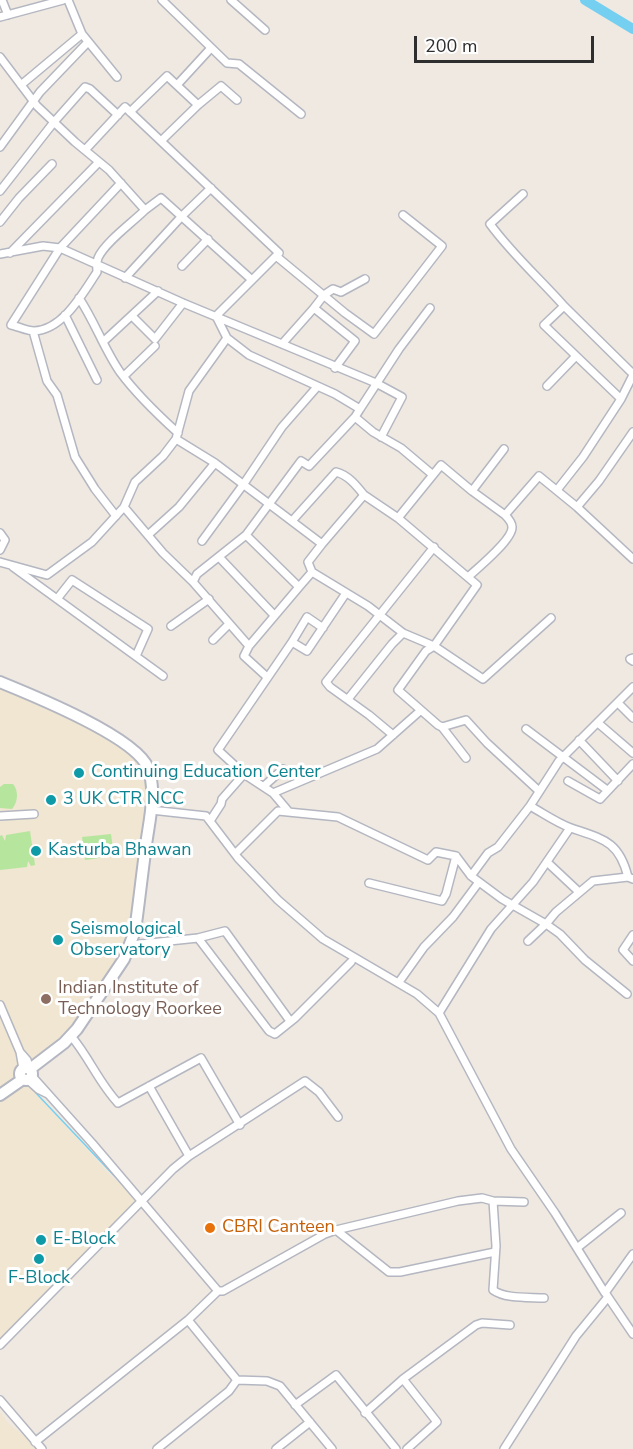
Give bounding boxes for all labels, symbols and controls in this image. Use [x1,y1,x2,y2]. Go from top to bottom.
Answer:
scale bar [417,24,597,62]
text: 200 m [425,34,477,58]
place label: Continuing Education Center [91,762,321,784]
marker: Continuing Education Center [72,766,86,780]
place label: 3 UK CTR NCC [63,789,184,811]
marker: 3 UK CTR NCC [44,793,58,807]
place label: Kasturba Bhawan [48,840,191,862]
marker: Kasturba Bhawan [29,844,43,858]
place label: Seismological Observatory [70,919,182,962]
marker: Seismological Observatory [51,933,65,947]
place label: Indian Institute of Technology Roorkee [58,978,222,1020]
marker: Indian Institute of Technology Roorkee [39,992,53,1006]
place label: CBRI Canteen [222,1217,335,1239]
marker: CBRI Canteen [203,1221,217,1235]
place label: E-Block [53,1229,116,1251]
marker: E-Block [34,1233,48,1247]
marker: F-Block [32,1252,46,1266]
place label: F-Block [8,1268,70,1290]

